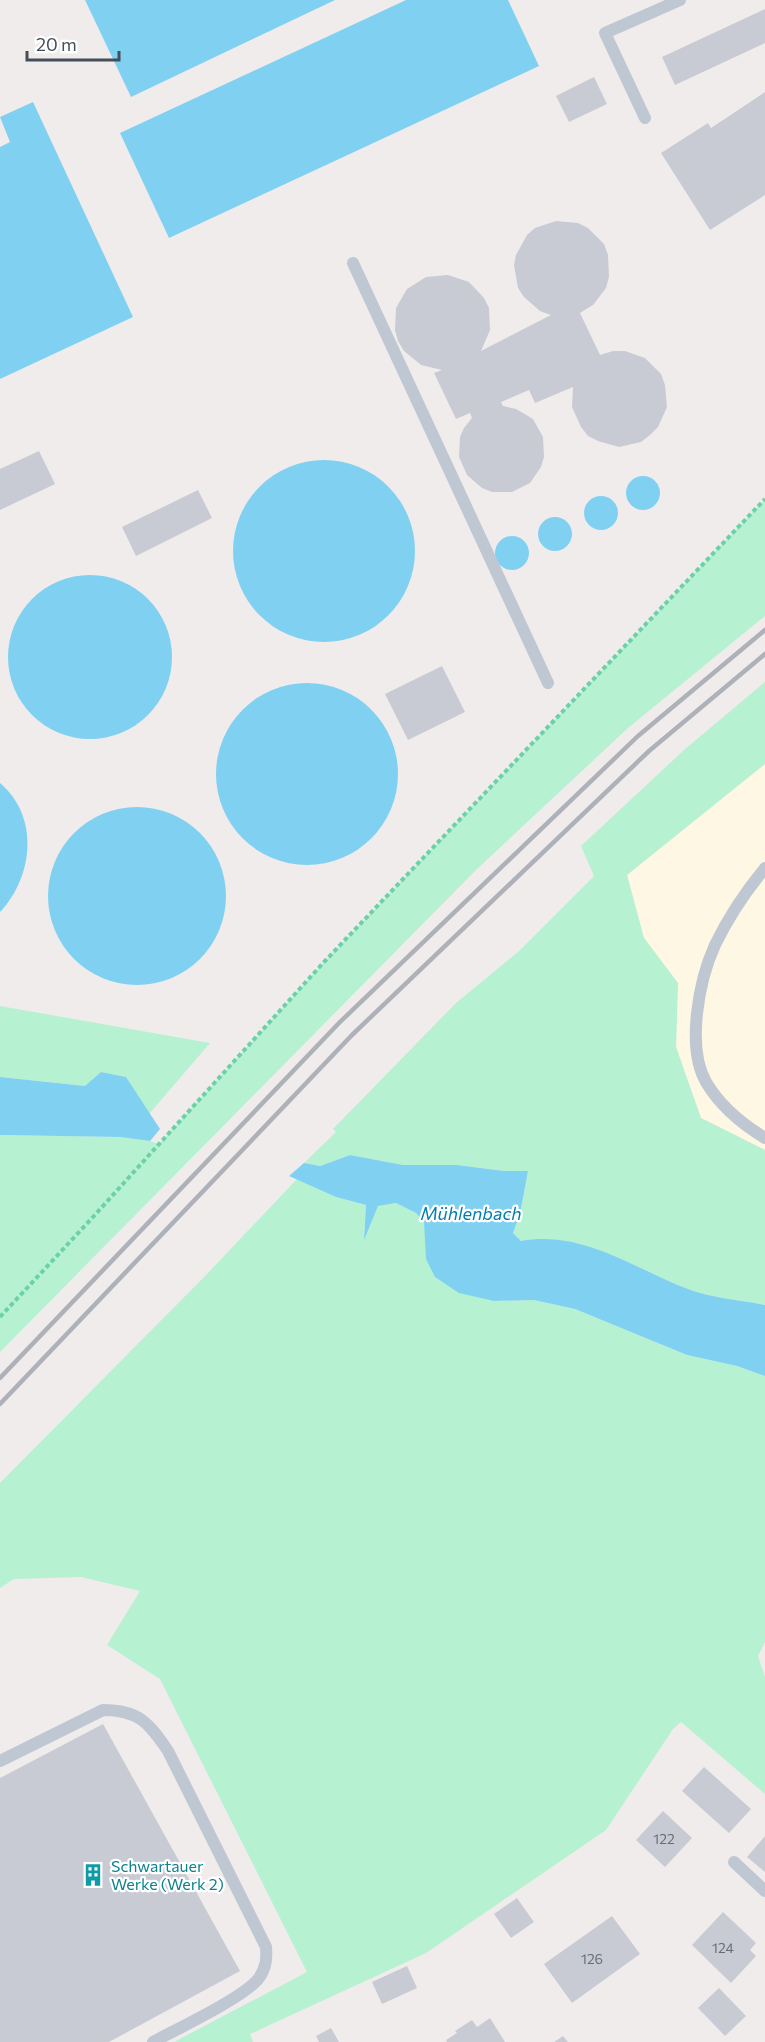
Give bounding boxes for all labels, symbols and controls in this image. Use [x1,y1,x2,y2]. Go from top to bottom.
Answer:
scale bar [27,24,118,62]
text: 20 m [36,33,77,55]
water label: Mühlenbach [420,1202,522,1224]
house number: 122 [653,1830,675,1847]
place label: Schwartauer Werke (Werk 2) [111,1856,224,1893]
building icon: Schwartauer Werke (Werk 2) [80,1862,106,1888]
house number: 124 [712,1939,735,1956]
house number: 126 [581,1950,603,1967]

